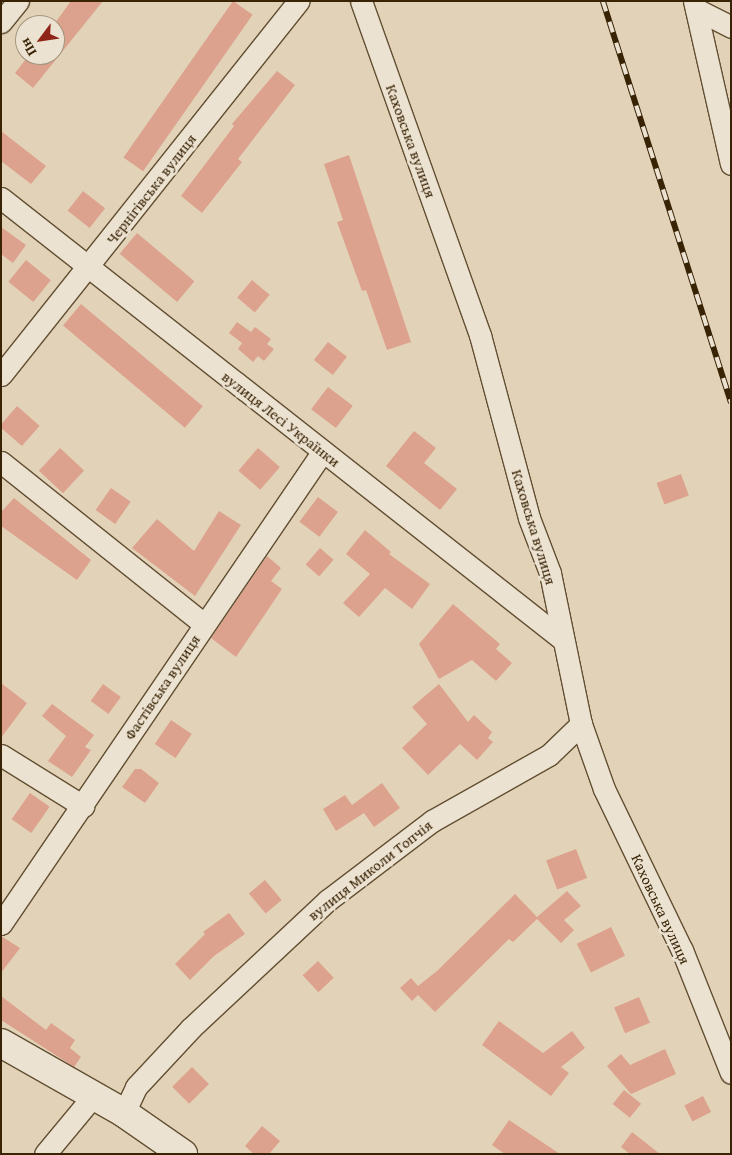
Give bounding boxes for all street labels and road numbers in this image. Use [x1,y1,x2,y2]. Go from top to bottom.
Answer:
street label: Каховська вулиця [382,82,440,200]
street label: Чернігівська вулиця [102,130,200,248]
street label: вулиця Лесі Українки [219,367,343,471]
street label: Каховська вулиця [508,467,560,587]
street label: Фастівська вулиця [120,631,204,743]
street label: вулиця Миколи Топчія [304,816,436,924]
street label: Каховська вулиця [628,851,694,967]

